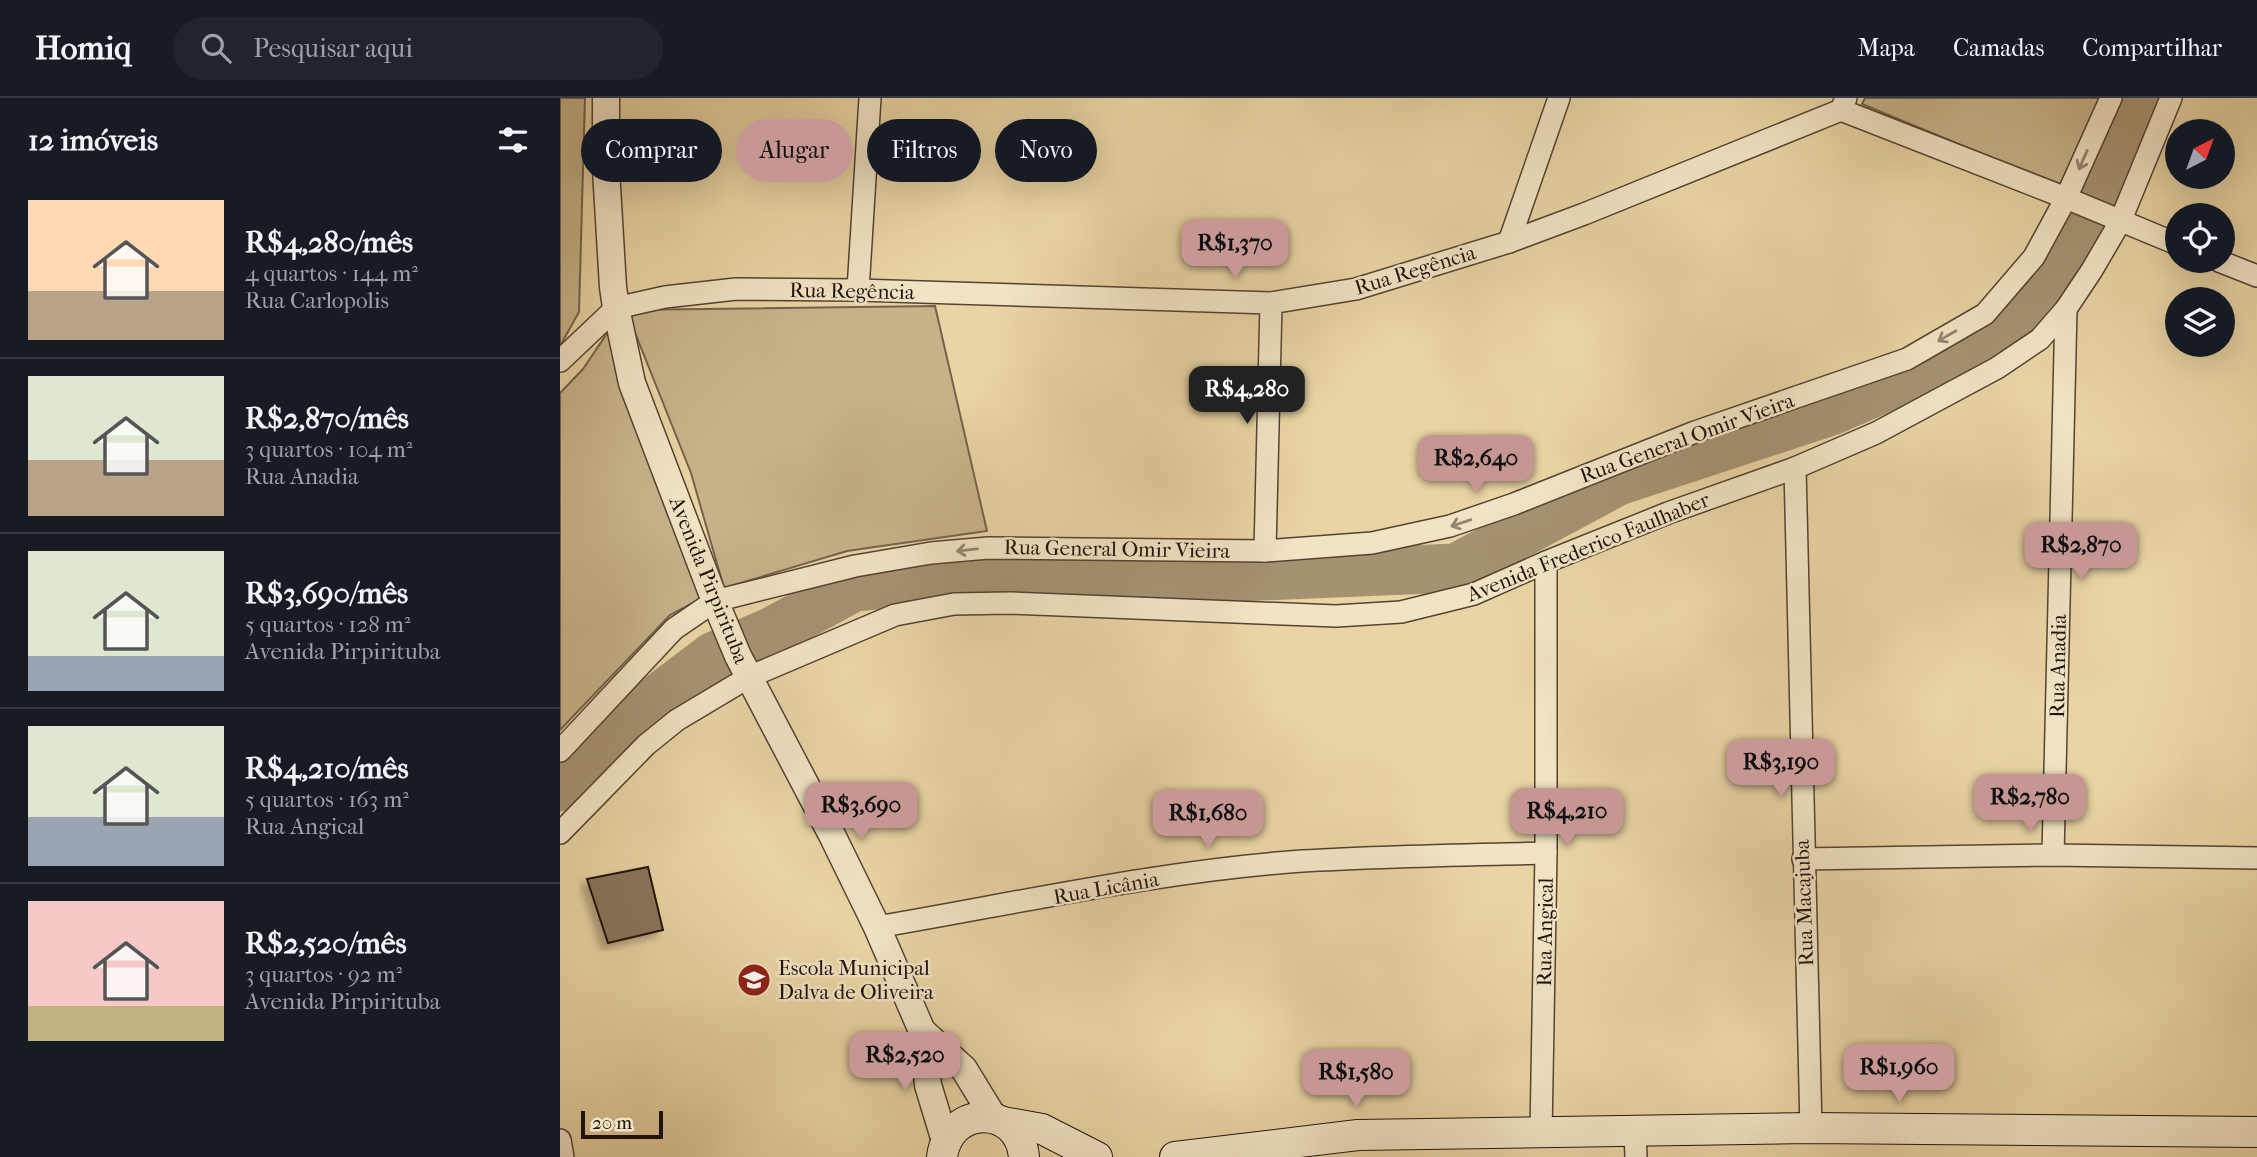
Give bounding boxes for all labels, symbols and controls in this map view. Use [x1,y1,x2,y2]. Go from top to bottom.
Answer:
search box [173,17,663,80]
text: Homiq [35,29,131,68]
icon: search [197,29,235,67]
text: Pesquisar aqui [253,33,413,64]
text: Mapa [1858,34,1915,62]
text: Camadas [1953,34,2044,62]
text: Compartilhar [2082,34,2222,62]
chip: Comprar [581,119,722,182]
chip: Alugar [736,119,853,182]
chip: Filtros [867,119,981,182]
chip: Novo [995,119,1097,182]
north arrow [2165,119,2235,189]
map controls [2165,119,2235,357]
icon: filters [494,121,532,159]
text: 12 imóveis [28,123,158,158]
one-way arrow [2076,149,2089,171]
button: locate [2165,203,2235,273]
pin: R$1,370 [1170,220,1300,280]
text: R$4,280/mês [245,225,413,260]
icon: home [84,228,168,312]
text: R$1,370 [1197,229,1273,256]
street label: Rua Regência [1352,240,1479,300]
text: 4 quartos · 144 m² [245,260,418,287]
street label: Rua Regência [789,278,915,304]
text: Rua Carlopolis [245,287,389,314]
button: layers [2165,287,2235,357]
one-way arrow [1937,329,1957,343]
pin: R$4,280 [1182,366,1312,426]
text: R$4,280 [1205,375,1289,402]
street label: Rua General Omir Vieira [1577,388,1798,488]
text: R$2,870/mês [245,401,409,436]
icon: home [84,404,168,488]
text: 3 quartos · 104 m² [245,436,412,463]
pin: R$2,640 [1411,436,1541,495]
text: R$2,640 [1434,444,1518,471]
text: Rua Anadia [245,463,359,490]
street label: Avenida Frederico Faulhaber [1462,487,1713,607]
street label: Avenida Pirpirituba [664,492,754,667]
one-way arrow [1450,518,1472,530]
pin: R$2,870 [2016,522,2146,582]
text: R$2,870 [2040,531,2122,558]
street label: Rua General Omir Vieira [1004,535,1231,563]
one-way arrow [956,544,978,557]
text: R$3,690/mês [245,576,408,611]
icon: home [84,579,168,663]
text: 5 quartos · 128 m² [245,611,410,638]
street label: Rua Anadia [2045,614,2071,718]
text: Avenida Pirpirituba [245,638,440,665]
pin: R$3,190 [1716,740,1846,799]
text: R$3,190 [1743,748,1819,775]
text: R$4,210/mês [245,751,409,786]
icon: home [84,754,168,838]
pin: R$2,780 [1965,774,2095,834]
pin: R$3,690 [796,782,926,842]
text: R$2,780 [1990,783,2070,810]
text: 5 quartos · 163 m² [245,786,409,813]
pin: R$4,210 [1502,788,1632,848]
pin: R$1,680 [1143,790,1273,850]
text: R$3,690 [821,791,901,818]
text: R$4,210 [1527,797,1607,824]
text: R$1,680 [1169,799,1247,826]
text: Rua Angical [245,813,364,840]
street label: Rua Macajuba [1790,839,1818,967]
street label: Rua Licânia [1051,867,1161,909]
street label: Rua Angical [1532,877,1558,987]
text: R$2,520/mês [245,926,407,961]
icon: home [84,929,168,1013]
place label: Escola Municipal Dalva de Oliveira [778,956,934,1004]
text: 3 quartos · 92 m² [245,961,402,988]
school or university icon: Escola Municipal Dalva de Oliveira [735,961,773,999]
text: Avenida Pirpirituba [245,988,440,1015]
pin: R$2,520 [840,1032,970,1092]
text: R$2,520 [865,1041,945,1068]
pin: R$1,960 [1834,1044,1964,1104]
pin: R$1,580 [1291,1049,1421,1109]
text: R$1,960 [1859,1053,1939,1080]
text: R$1,580 [1318,1058,1394,1085]
scale bar [581,1108,663,1140]
text: 20 m [592,1112,632,1134]

